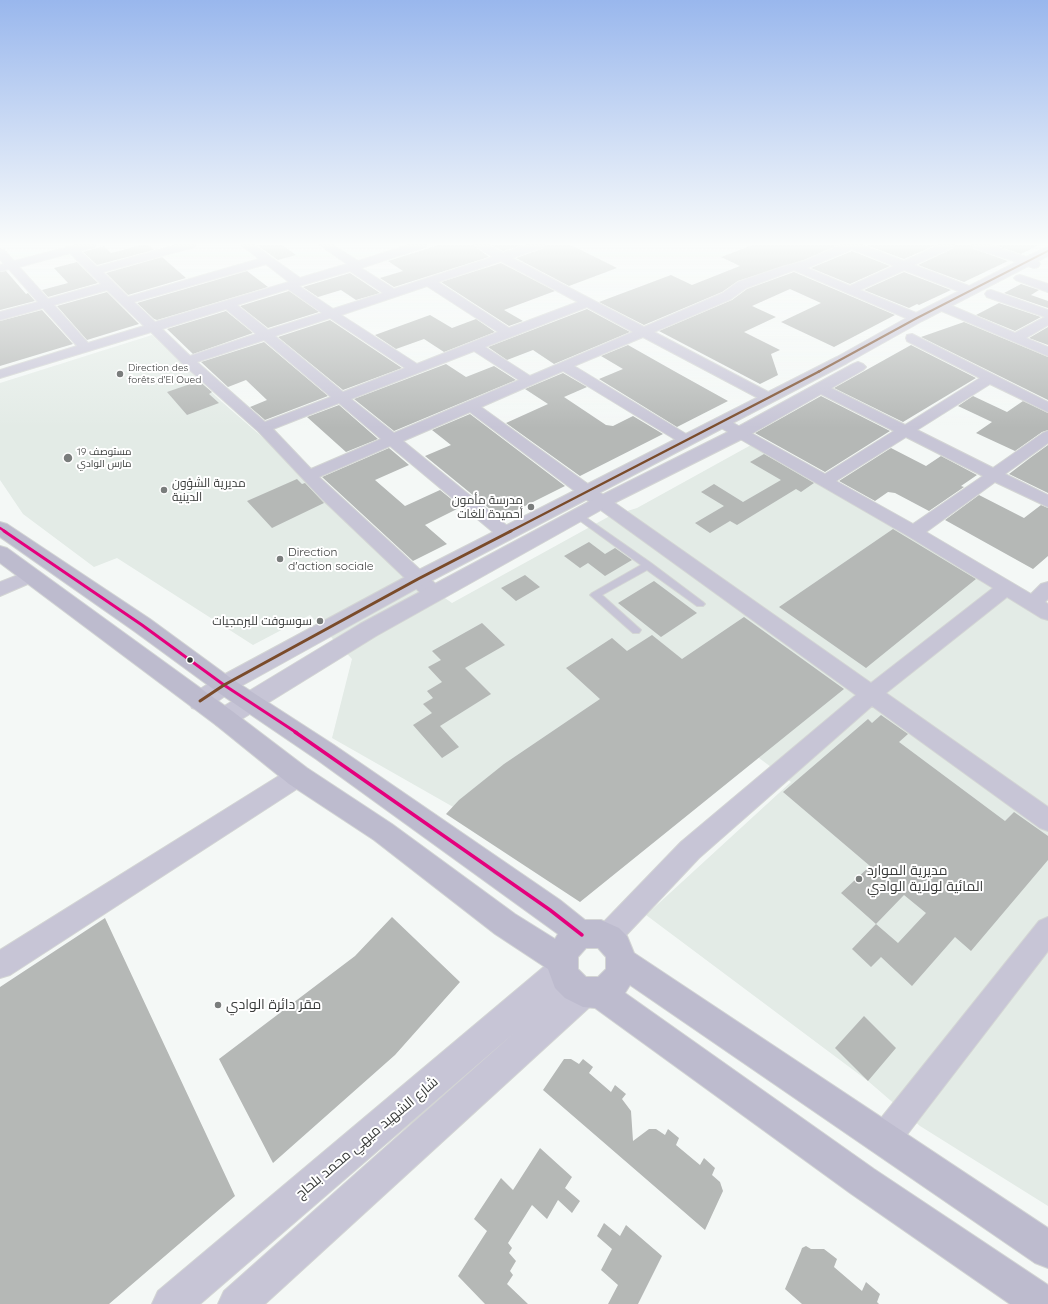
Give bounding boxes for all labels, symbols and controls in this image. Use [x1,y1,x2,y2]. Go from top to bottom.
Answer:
place label: Direction des forêts d'El Oued [128,362,201,386]
marker: Direction des forêts d'El Oued [115,369,125,379]
place label: مستوصف 19 مارس الوادي [77,446,132,470]
marker: مستوصف 19 مارس الوادي [62,452,74,464]
place label: مديرية الشؤون الدينية [172,476,246,504]
marker: مديرية الشؤون الدينية [159,485,169,495]
place label: مدرسة مأمون أحميدة للغات [452,493,523,521]
marker: مدرسة مأمون أحميدة للغات [526,502,536,512]
place label: Direction d'action sociale [288,545,374,573]
marker: Direction d'action sociale [275,554,285,564]
place label: سوسوفت للبرمجيات [212,614,312,628]
marker: سوسوفت للبرمجيات [315,616,325,626]
unlabelled marker [185,655,195,665]
place label: مديرية الموارد المائية لولاية الوادي [867,863,983,896]
marker: مديرية الموارد المائية لولاية الوادي [854,874,864,884]
place label: مقر دائرة الوادي [226,997,321,1013]
marker: مقر دائرة الوادي [213,1000,223,1010]
street label: شارع الشهيد ميهي محمد بلحاج [292,1073,442,1203]

